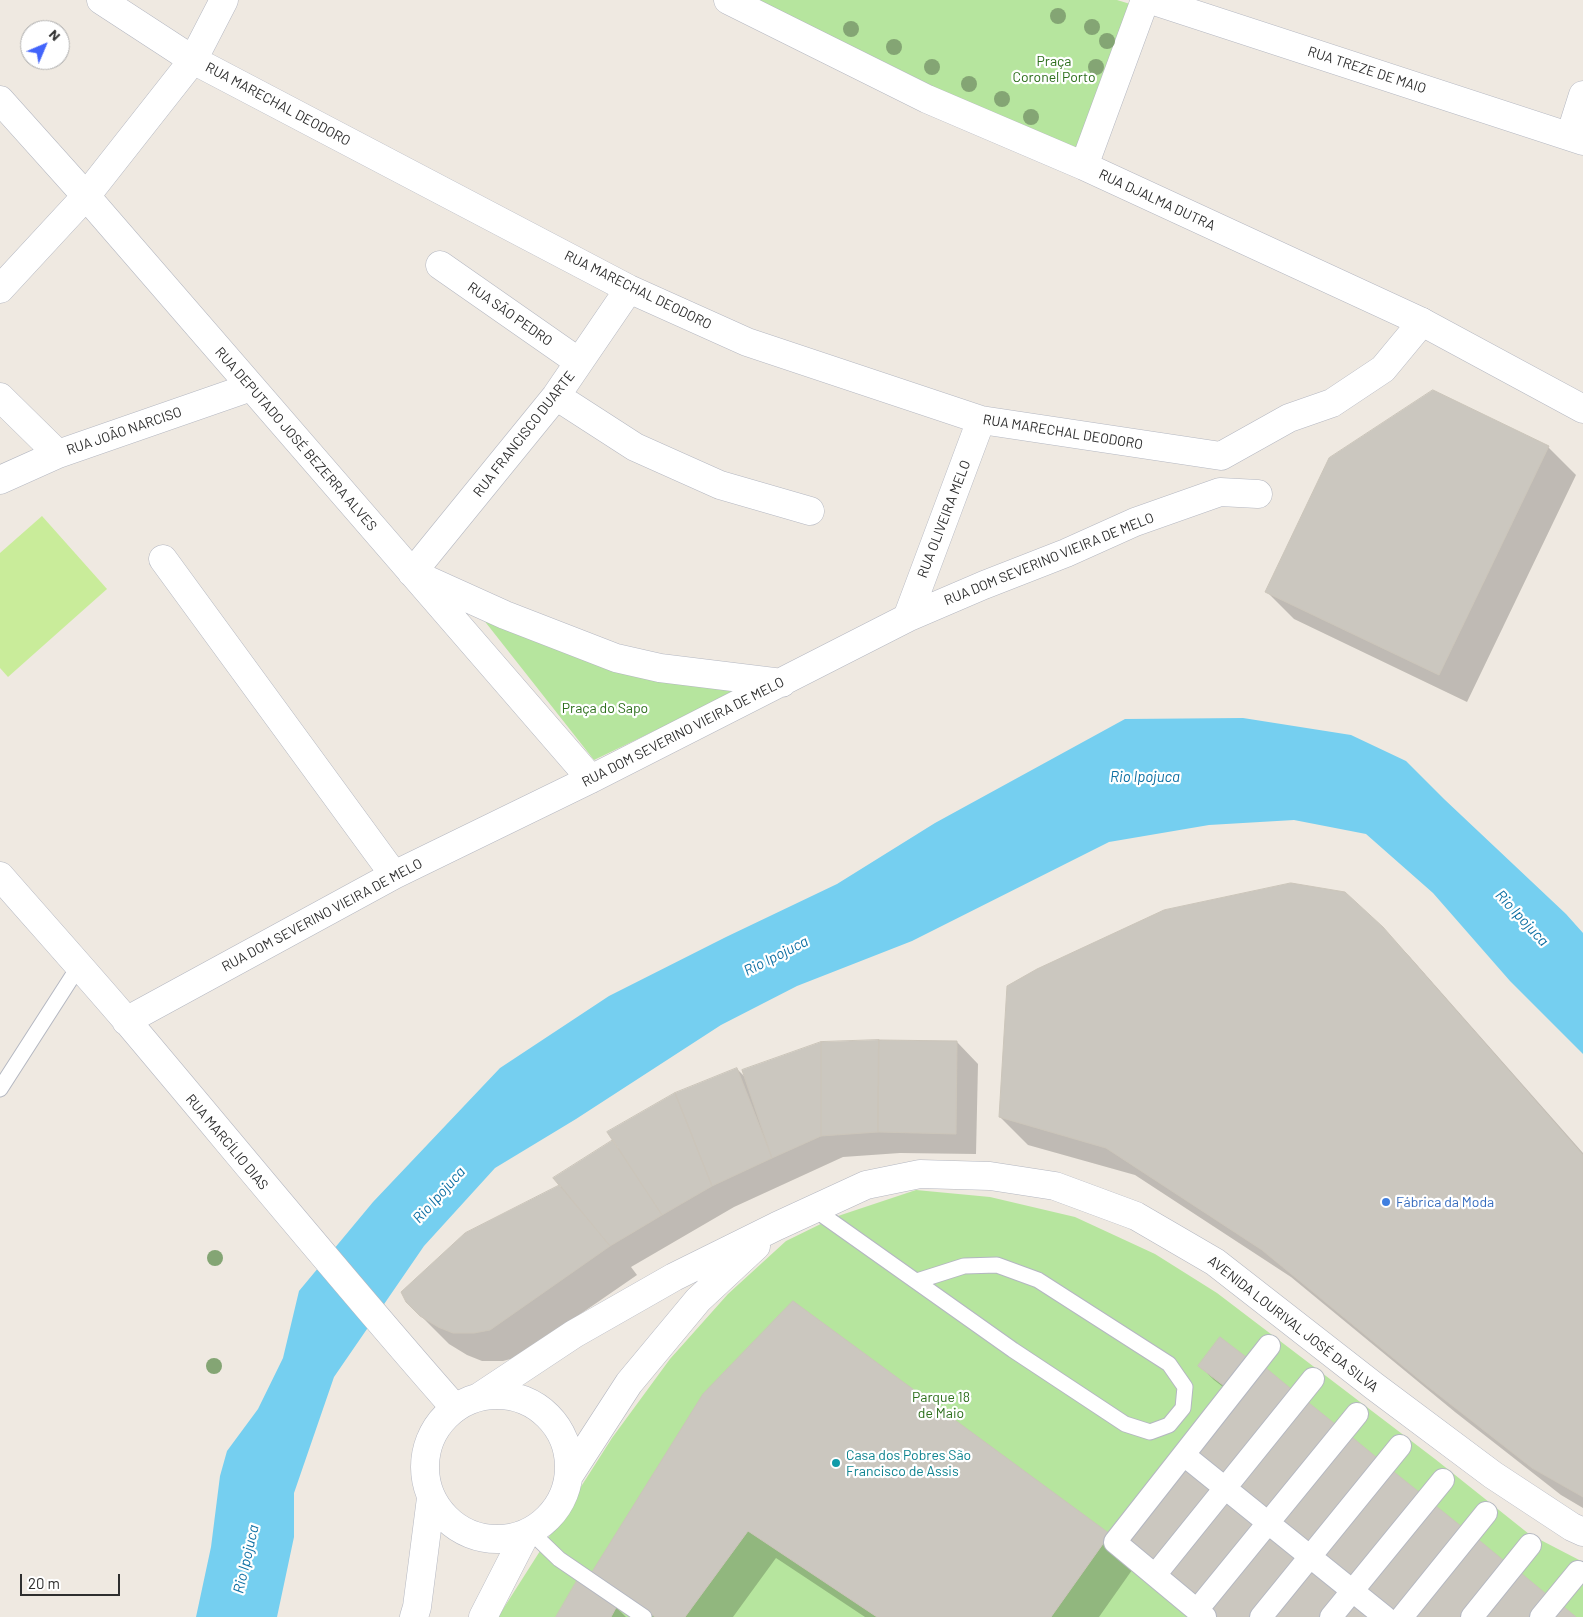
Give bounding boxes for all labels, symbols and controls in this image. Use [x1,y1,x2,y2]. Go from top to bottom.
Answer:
north arrow [20,20,70,70]
text: N [46,25,65,44]
street label: RUA TREZE DE MAIO [1306,43,1428,97]
park label: Praça Coronel Porto [1012,53,1096,85]
street label: RUA MARECHAL DEODORO [203,59,353,149]
street label: RUA DJALMA DUTRA [1096,166,1218,234]
street label: RUA MARECHAL DEODORO [562,247,714,333]
street label: RUA SÃO PEDRO [464,279,556,349]
street label: RUA DEPUTADO JOSÉ BEZERRA ALVES [212,344,380,534]
street label: RUA FRANCISCO DUARTE [470,368,578,500]
street label: RUA JOÃO NARCISO [64,403,184,459]
street label: RUA MARECHAL DEODORO [982,411,1144,453]
street label: RUA OLIVEIRA MELO [914,458,974,580]
street label: RUA DOM SEVERINO VIEIRA DE MELO [942,509,1156,609]
street label: RUA DOM SEVERINO VIEIRA DE MELO [579,673,787,791]
park label: Praça do Sapo [562,700,648,716]
water label: Rio Ipojuca [1110,768,1180,786]
street label: RUA DOM SEVERINO VIEIRA DE MELO [219,855,425,975]
water label: Rio Ipojuca [1492,886,1552,950]
water label: Rio Ipojuca [741,932,811,980]
street label: RUA MARCÍLIO DIAS [182,1091,272,1193]
water label: Rio Ipojuca [409,1163,469,1227]
place label: Fábrica da Moda [1396,1194,1494,1210]
marker: Fábrica da Moda [1380,1196,1392,1208]
street label: AVENIDA LOURIVAL JOSÉ DA SILVA [1204,1252,1382,1396]
park label: Parque 18 de Maio [912,1389,970,1421]
place label: Casa dos Pobres São Francisco de Assis [846,1447,971,1480]
marker: Casa dos Pobres São Francisco de Assis [830,1457,842,1469]
water label: Rio Ipojuca [229,1523,263,1595]
scale bar [22,1564,122,1596]
text: 20 m [28,1574,60,1592]

